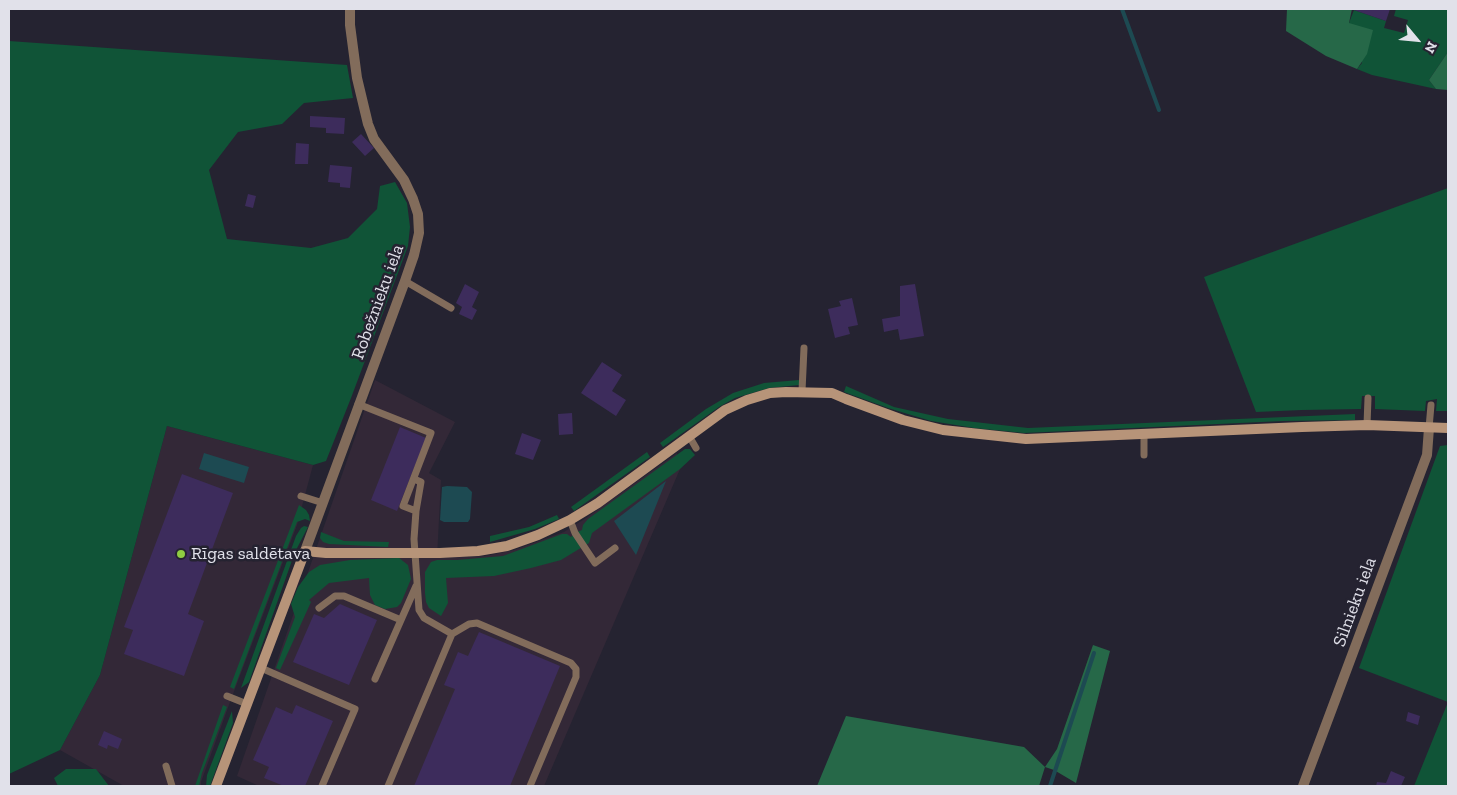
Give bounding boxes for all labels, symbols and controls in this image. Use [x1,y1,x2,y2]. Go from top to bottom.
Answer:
north arrow [1392,15,1442,65]
text: N [1421,39,1441,56]
street label: Robežnieku iela [347,242,409,362]
place label: Rīgas saldētava [191,543,310,565]
marker: Rīgas saldētava [175,548,187,560]
street label: Silnieku iela [1329,554,1381,650]

